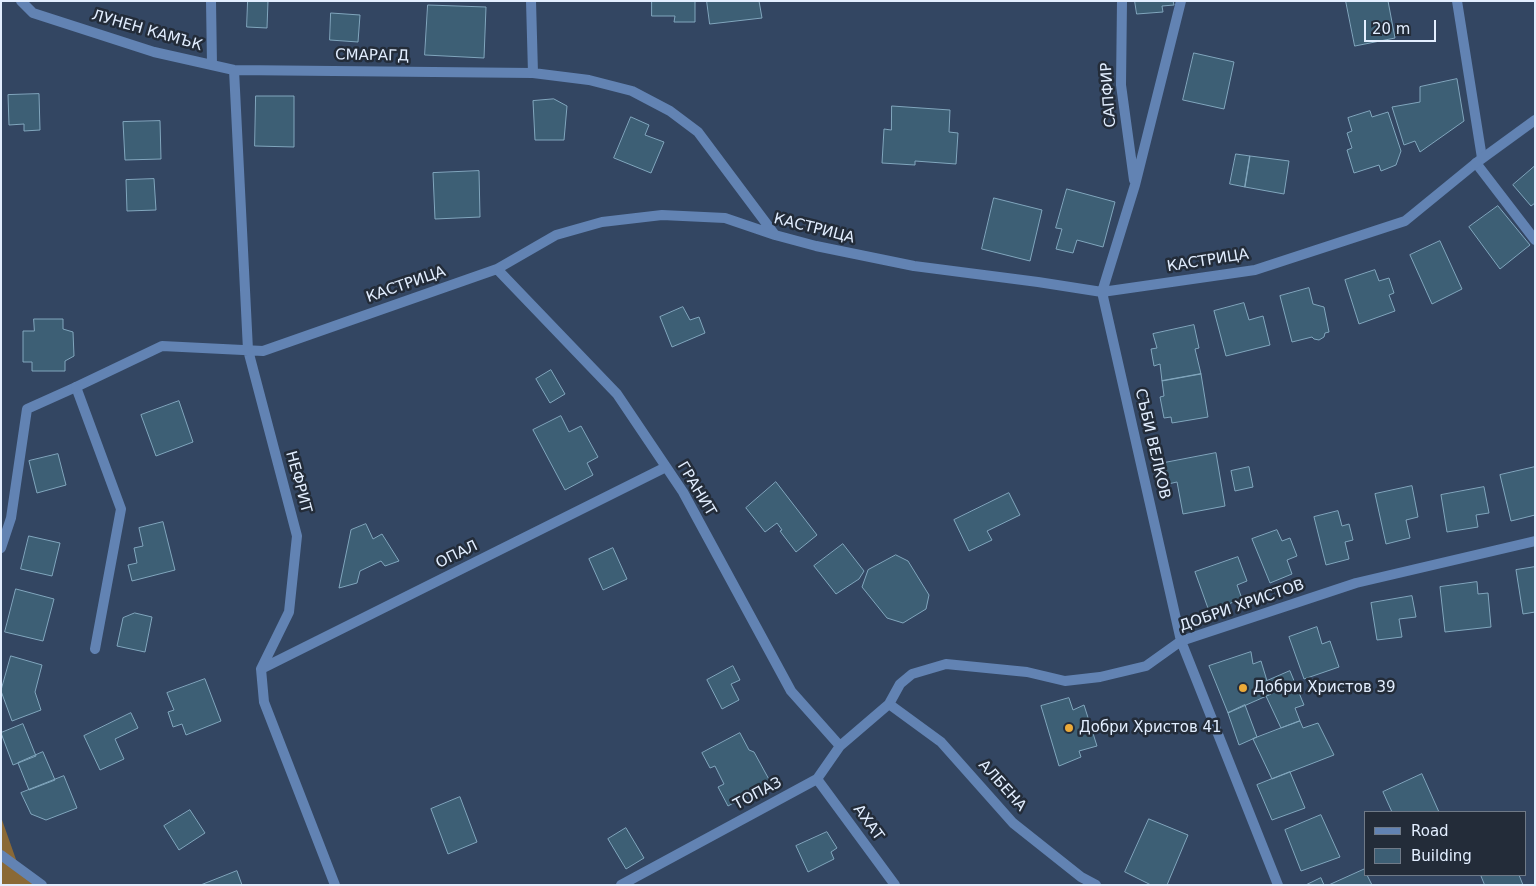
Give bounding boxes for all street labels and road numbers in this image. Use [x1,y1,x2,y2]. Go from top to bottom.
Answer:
street label: ЛУНЕН КАМЪК [90,7,204,55]
street label: СМАРАГД [335,46,409,66]
street label: САПФИР [1098,62,1120,128]
street label: КАСТРИЦА [772,210,856,248]
street label: КАСТРИЦА [1166,246,1250,276]
street label: КАСТРИЦА [364,263,448,307]
street label: СЪБИ ВЕЛКОВ [1131,387,1173,501]
street label: НЕФРИТ [281,449,315,515]
street label: ГРАНИТ [673,459,719,519]
street label: ОПАЛ [433,537,481,573]
street label: ДОБРИ ХРИСТОВ [1177,576,1307,636]
street label: АЛБЕНА [974,757,1030,815]
street label: ТОПАЗ [731,774,785,814]
street label: АХАТ [849,802,887,844]

